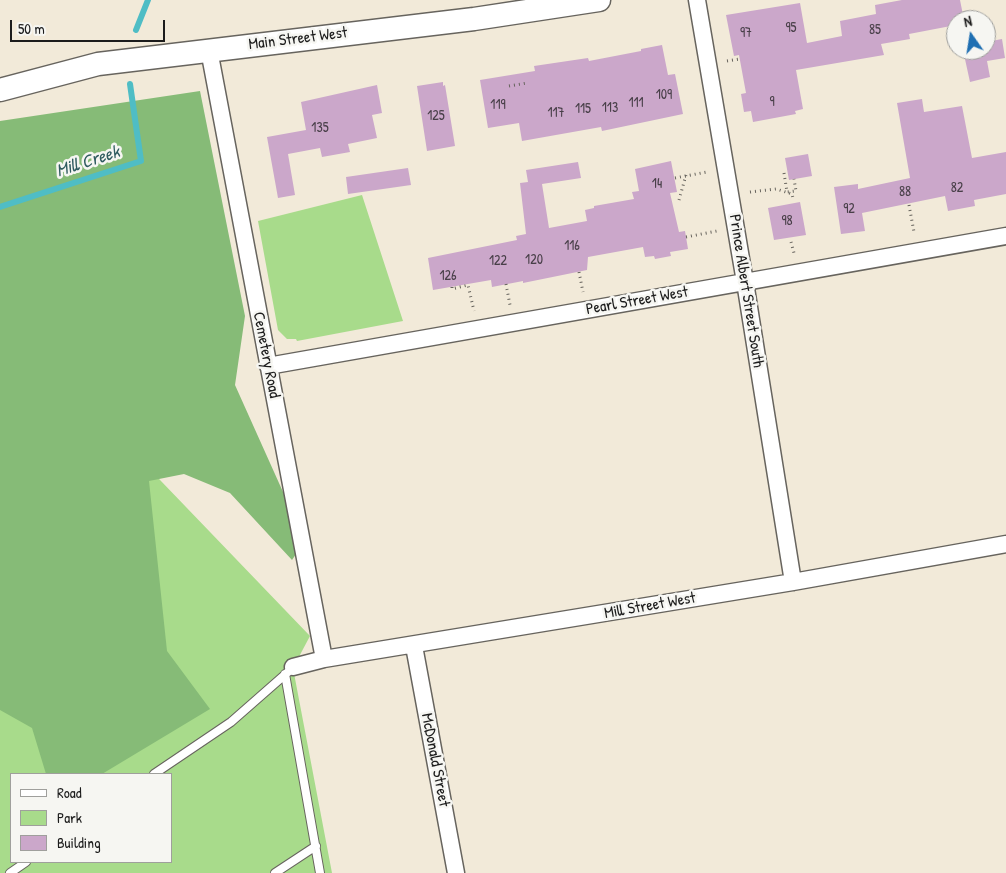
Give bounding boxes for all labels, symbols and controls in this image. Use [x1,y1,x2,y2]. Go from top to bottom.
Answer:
scale bar [12,10,168,42]
north arrow [946,10,996,60]
text: N [962,11,973,31]
text: 50 m [18,18,45,39]
house number: 95 [785,20,797,36]
house number: 85 [869,22,881,38]
street label: Main Street West [248,23,348,55]
house number: 97 [740,25,752,41]
house number: 109 [656,87,672,103]
house number: 9 [769,94,775,110]
house number: 111 [628,95,644,111]
house number: 119 [490,97,506,113]
house number: 113 [602,100,618,116]
house number: 115 [575,101,591,117]
house number: 117 [547,105,565,121]
house number: 125 [427,108,445,124]
house number: 135 [311,120,329,136]
water label: Mill Creek [54,142,122,182]
house number: 14 [652,176,662,192]
house number: 82 [951,180,963,196]
house number: 88 [899,184,911,200]
house number: 92 [843,201,855,217]
street label: Prince Albert Street South [724,213,768,369]
house number: 98 [781,213,793,229]
house number: 116 [564,238,580,254]
house number: 120 [525,252,543,268]
house number: 122 [489,253,507,269]
house number: 126 [439,268,457,284]
street label: Pearl Street West [584,283,690,319]
street label: Cemetery Road [248,310,284,400]
street label: Mill Street West [603,589,697,623]
street label: McDonald Street [417,712,453,808]
legend [10,773,172,863]
text: Road [57,782,82,803]
text: Park [57,807,82,828]
text: Building [57,832,101,853]

